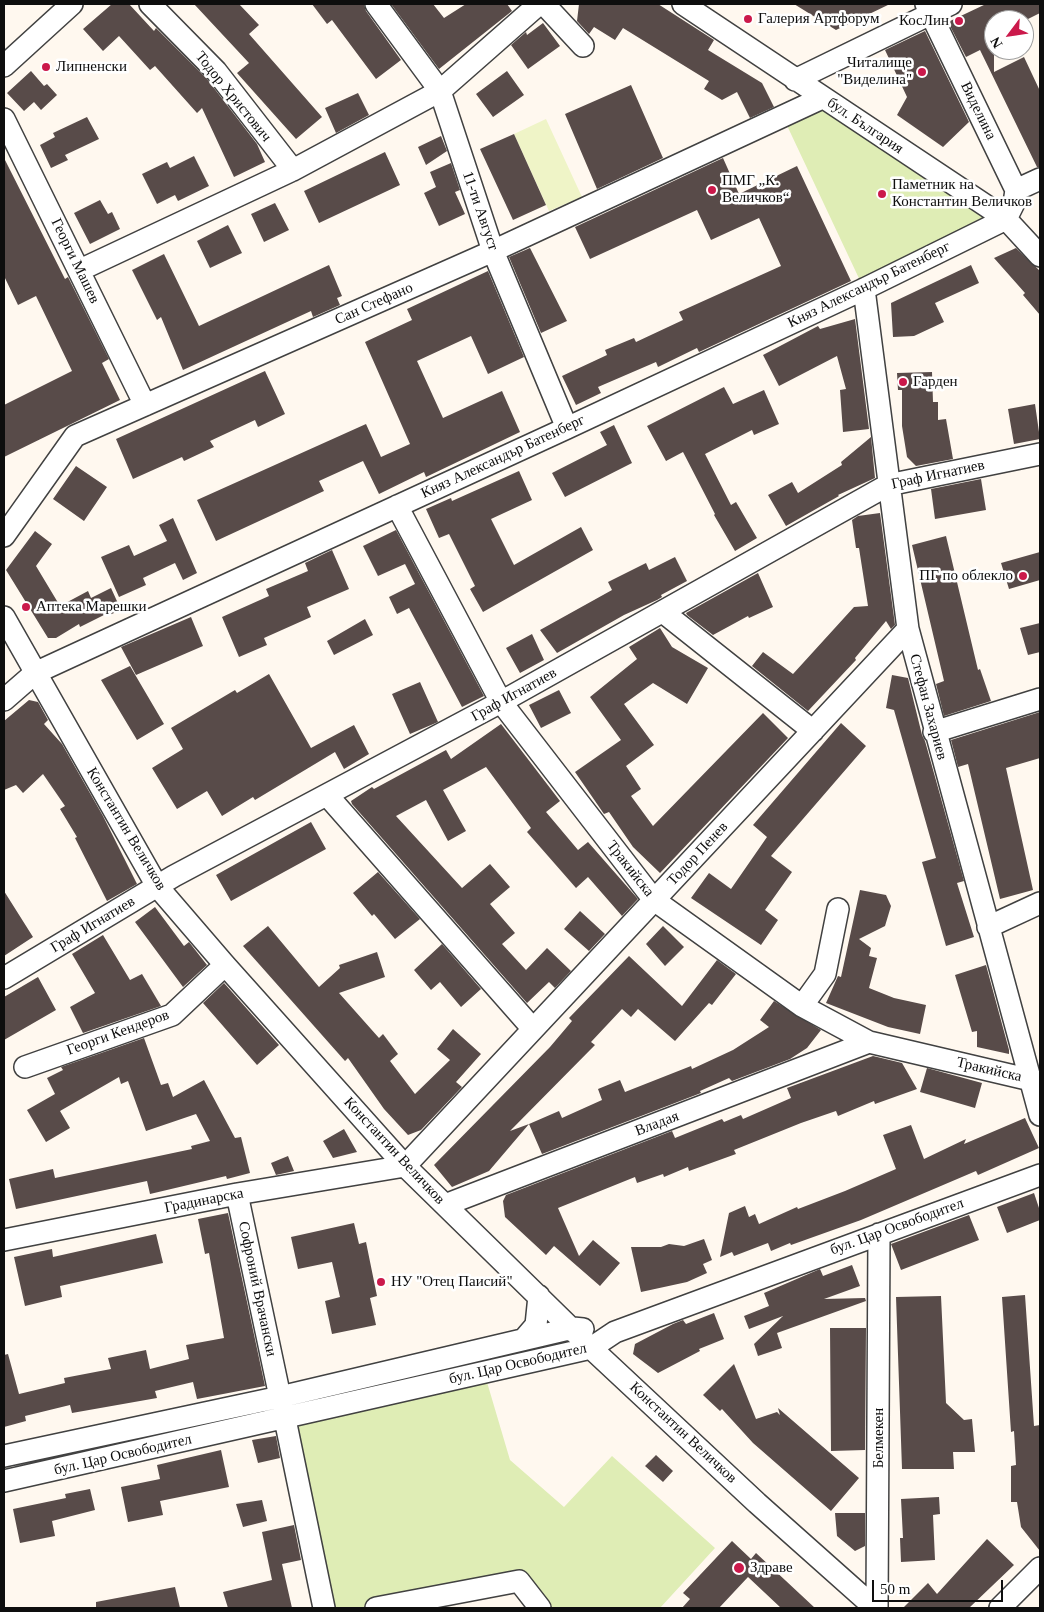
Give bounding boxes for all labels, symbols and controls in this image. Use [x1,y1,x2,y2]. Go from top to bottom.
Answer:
place label: Галерия Артфорум [758,10,879,28]
north arrow [984,10,1034,60]
place label: КосЛин [899,12,949,30]
marker: Галерия Артфорум [742,13,754,25]
marker: КосЛин [953,15,965,27]
text: N [988,34,1006,51]
street label: Тодор Христович [191,48,275,146]
place label: Читалище "Виделина" [837,54,912,89]
place label: Липненски [56,58,127,76]
marker: Липненски [40,61,52,73]
marker: Читалище "Виделина" [916,66,928,78]
street label: Виделина [956,79,1000,143]
street label: бул. България [823,94,907,158]
street label: 11-ти Август [458,169,502,253]
place label: ПМГ „К. Величков“ [722,172,789,207]
place label: Паметник на Константин Величков [892,176,1032,211]
marker: ПМГ „К. Величков“ [706,184,718,196]
marker: Паметник на Константин Величков [876,188,888,200]
street label: Георги Машев [47,216,103,306]
street label: Княз Александър Батенберг [785,238,953,332]
street label: Сан Стефано [332,279,416,329]
place label: Гарден [913,373,958,391]
marker: Гарден [897,376,909,388]
street label: Княз Александър Батенберг [418,411,588,503]
street label: Граф Игнатиев [890,456,986,494]
place label: ПГ по облекло [919,567,1013,585]
marker: ПГ по облекло [1017,570,1029,582]
place label: Аптека Марешки [36,598,147,616]
marker: Аптека Марешки [20,601,32,613]
street label: Стефан Захариев [905,652,951,762]
street label: Граф Игнатиев [468,664,560,726]
street label: Константин Величков [82,764,170,894]
street label: Тодор Пенев [664,818,732,890]
street label: Тракийска [602,837,658,901]
street label: Граф Игнатиев [48,893,138,957]
street label: Георги Кендеров [64,1006,172,1060]
street label: Тракийска [955,1054,1023,1086]
street label: Константин Величков [340,1094,448,1208]
street label: Владая [633,1107,681,1141]
street label: Градинарска [163,1185,245,1217]
street label: бул. Цар Освободител [828,1194,966,1260]
street label: Софроний Врачански [234,1220,280,1358]
place label: НУ "Отец Паисий" [391,1273,513,1291]
marker: НУ "Отец Паисий" [375,1276,387,1288]
street label: бул. Цар Освободител [447,1339,589,1389]
street label: Константин Величков [626,1379,740,1487]
street label: Белмекен [870,1408,888,1468]
street label: бул. Цар Освободител [52,1430,194,1480]
place label: Здраве [750,1559,793,1577]
marker: Здраве [732,1561,746,1575]
scale bar [874,1570,1005,1602]
text: 50 m [880,1581,910,1597]

